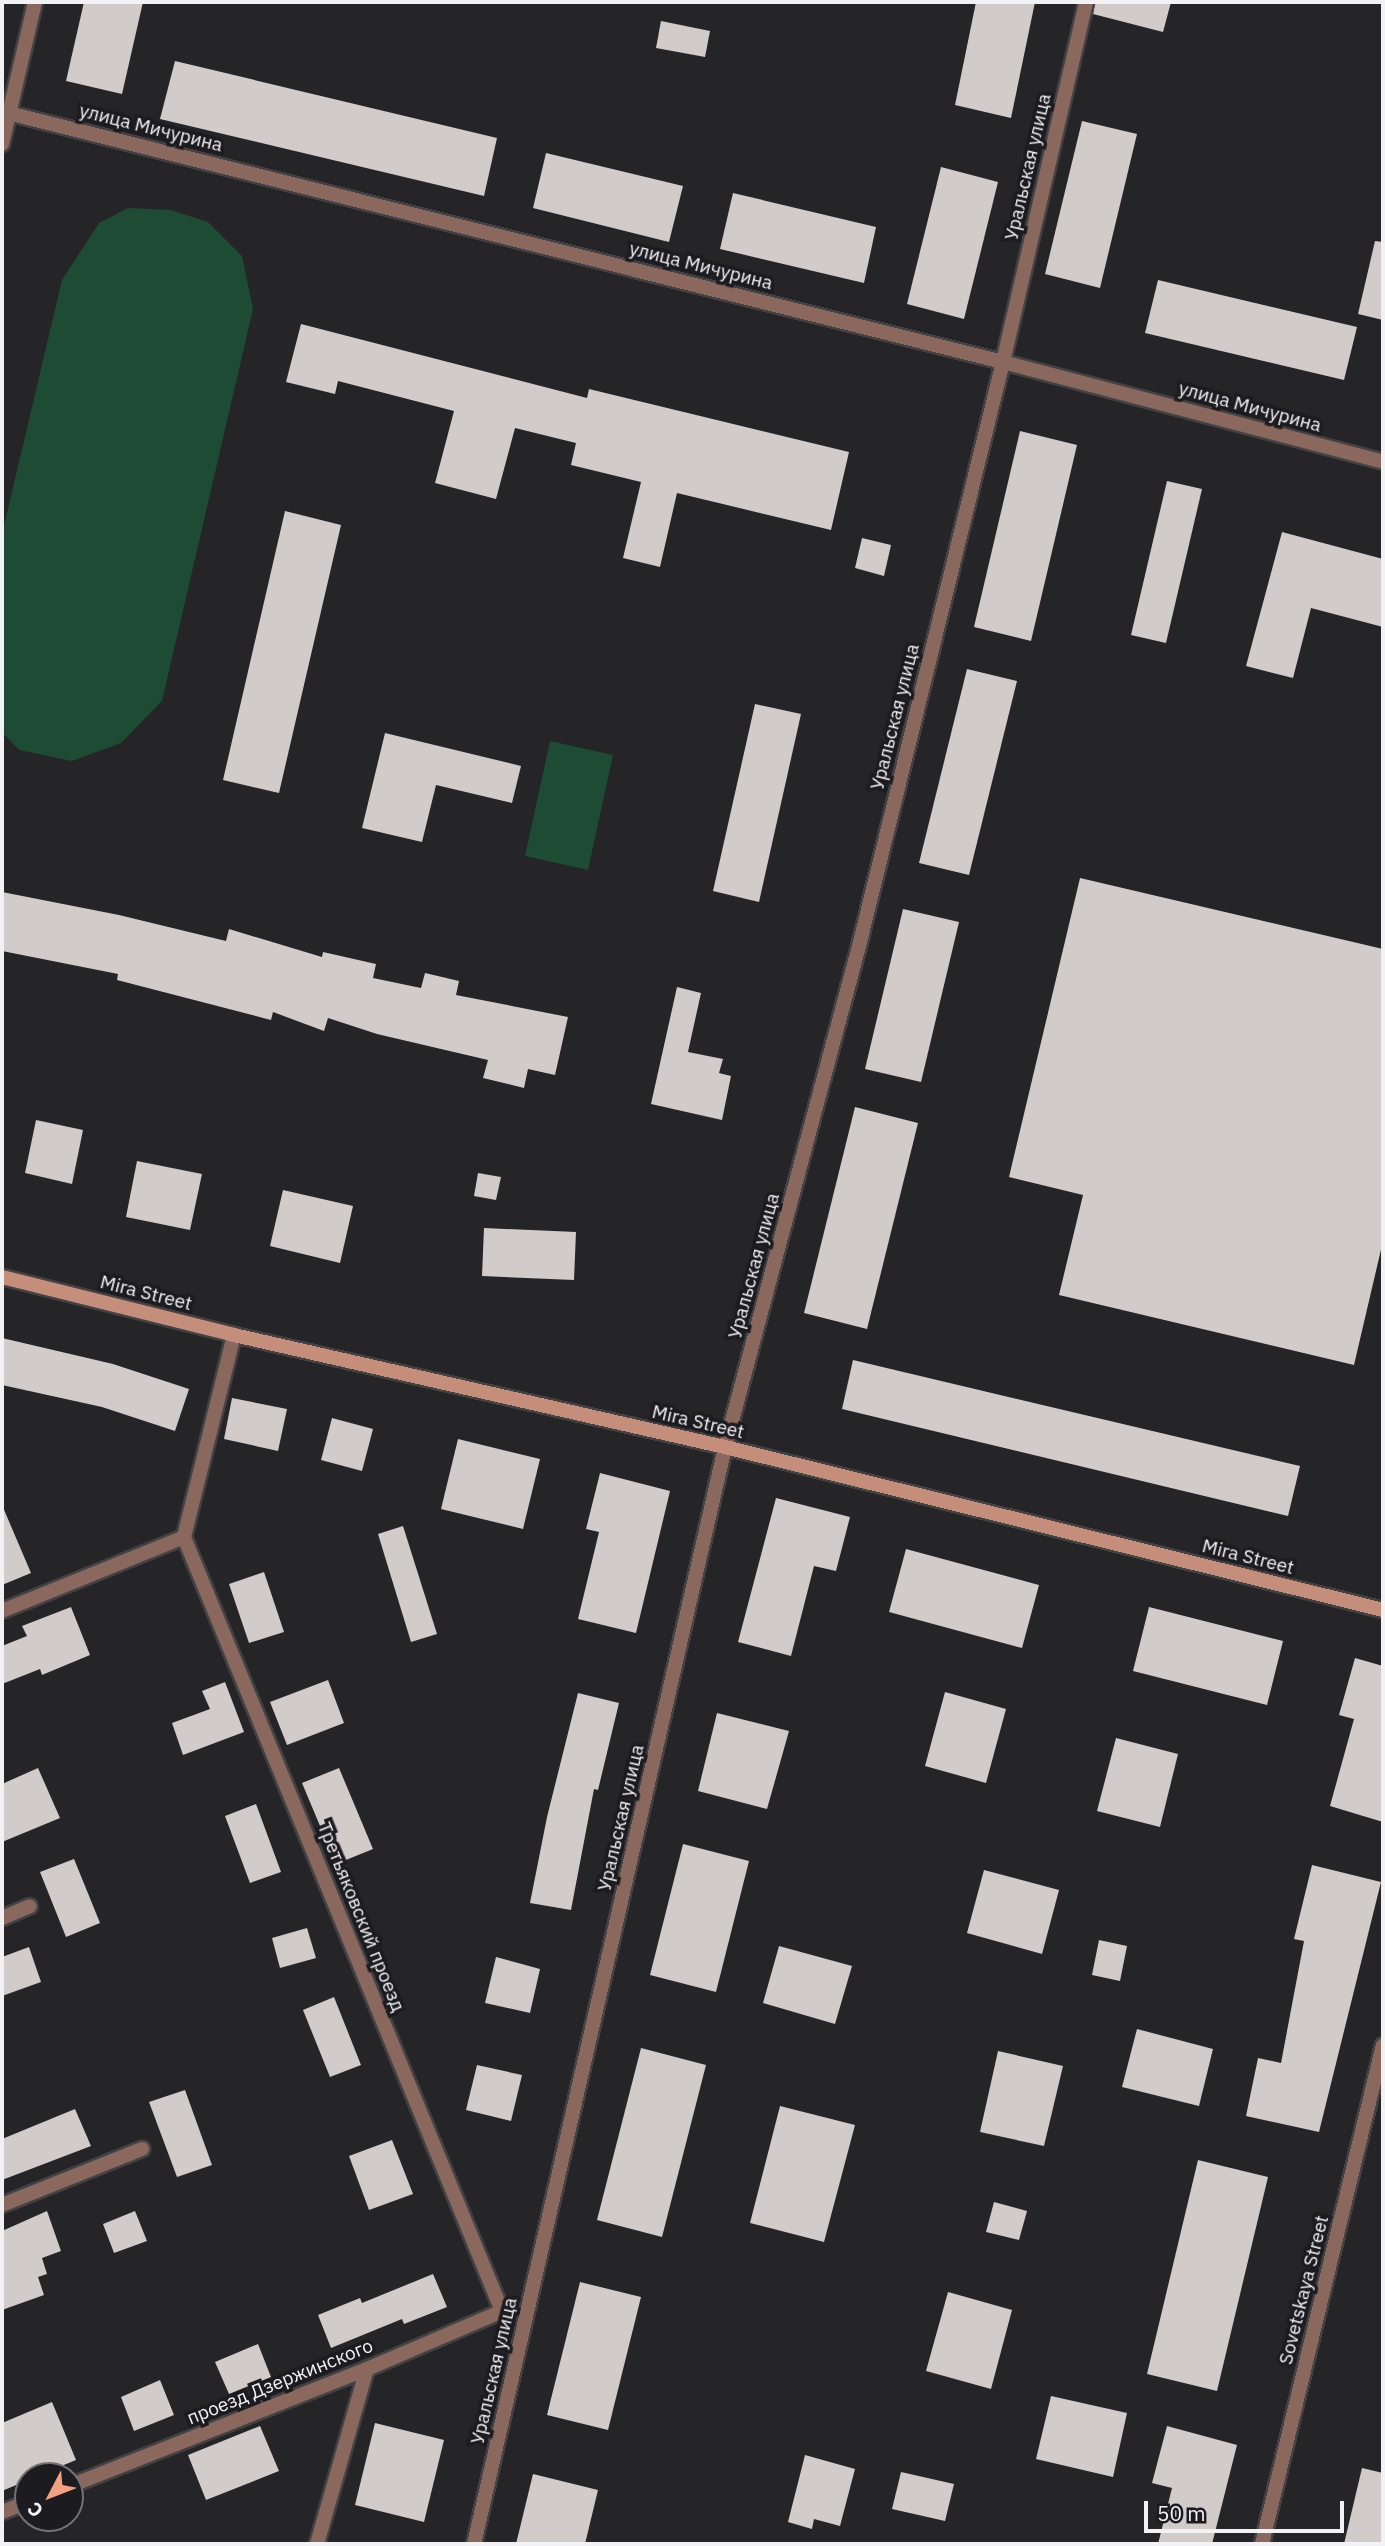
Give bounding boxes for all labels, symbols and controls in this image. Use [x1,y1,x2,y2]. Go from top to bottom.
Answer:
street label: Уральская улица [1000,91,1056,243]
street label: улица Мичурина [77,99,225,157]
street label: улица Мичурина [627,237,775,295]
street label: улица Мичурина [1176,377,1324,437]
street label: Уральская улица [866,642,924,792]
street label: Уральская улица [724,1191,784,1341]
street label: Mira Street [98,1271,194,1315]
street label: Mira Street [650,1400,746,1444]
street label: Mira Street [1200,1535,1296,1579]
street label: Уральская улица [593,1742,649,1894]
street label: Третьяковский проезд [313,1819,409,2015]
street label: Sovetskaya Street [1274,2213,1334,2367]
street label: Уральская улица [466,2295,522,2447]
street label: проезд Дзержинского [184,2334,376,2430]
north arrow [14,2462,84,2532]
scale bar [1147,2486,1346,2530]
text: С [22,2497,48,2522]
text: 50 m [1157,2499,1206,2527]

